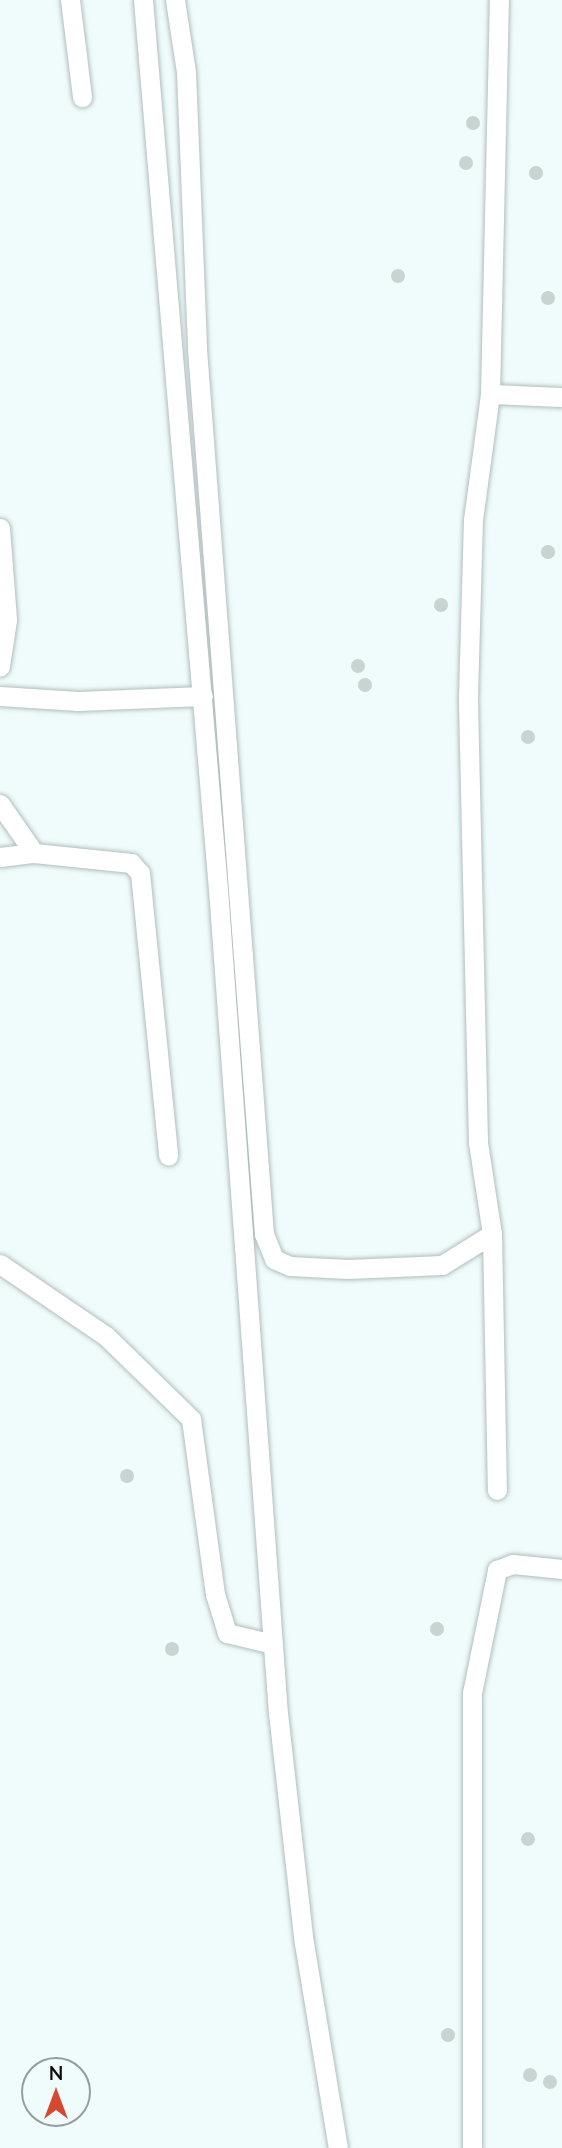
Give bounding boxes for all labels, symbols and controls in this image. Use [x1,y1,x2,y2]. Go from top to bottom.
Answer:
north arrow [21,2057,91,2127]
text: N [49,2061,63,2084]

